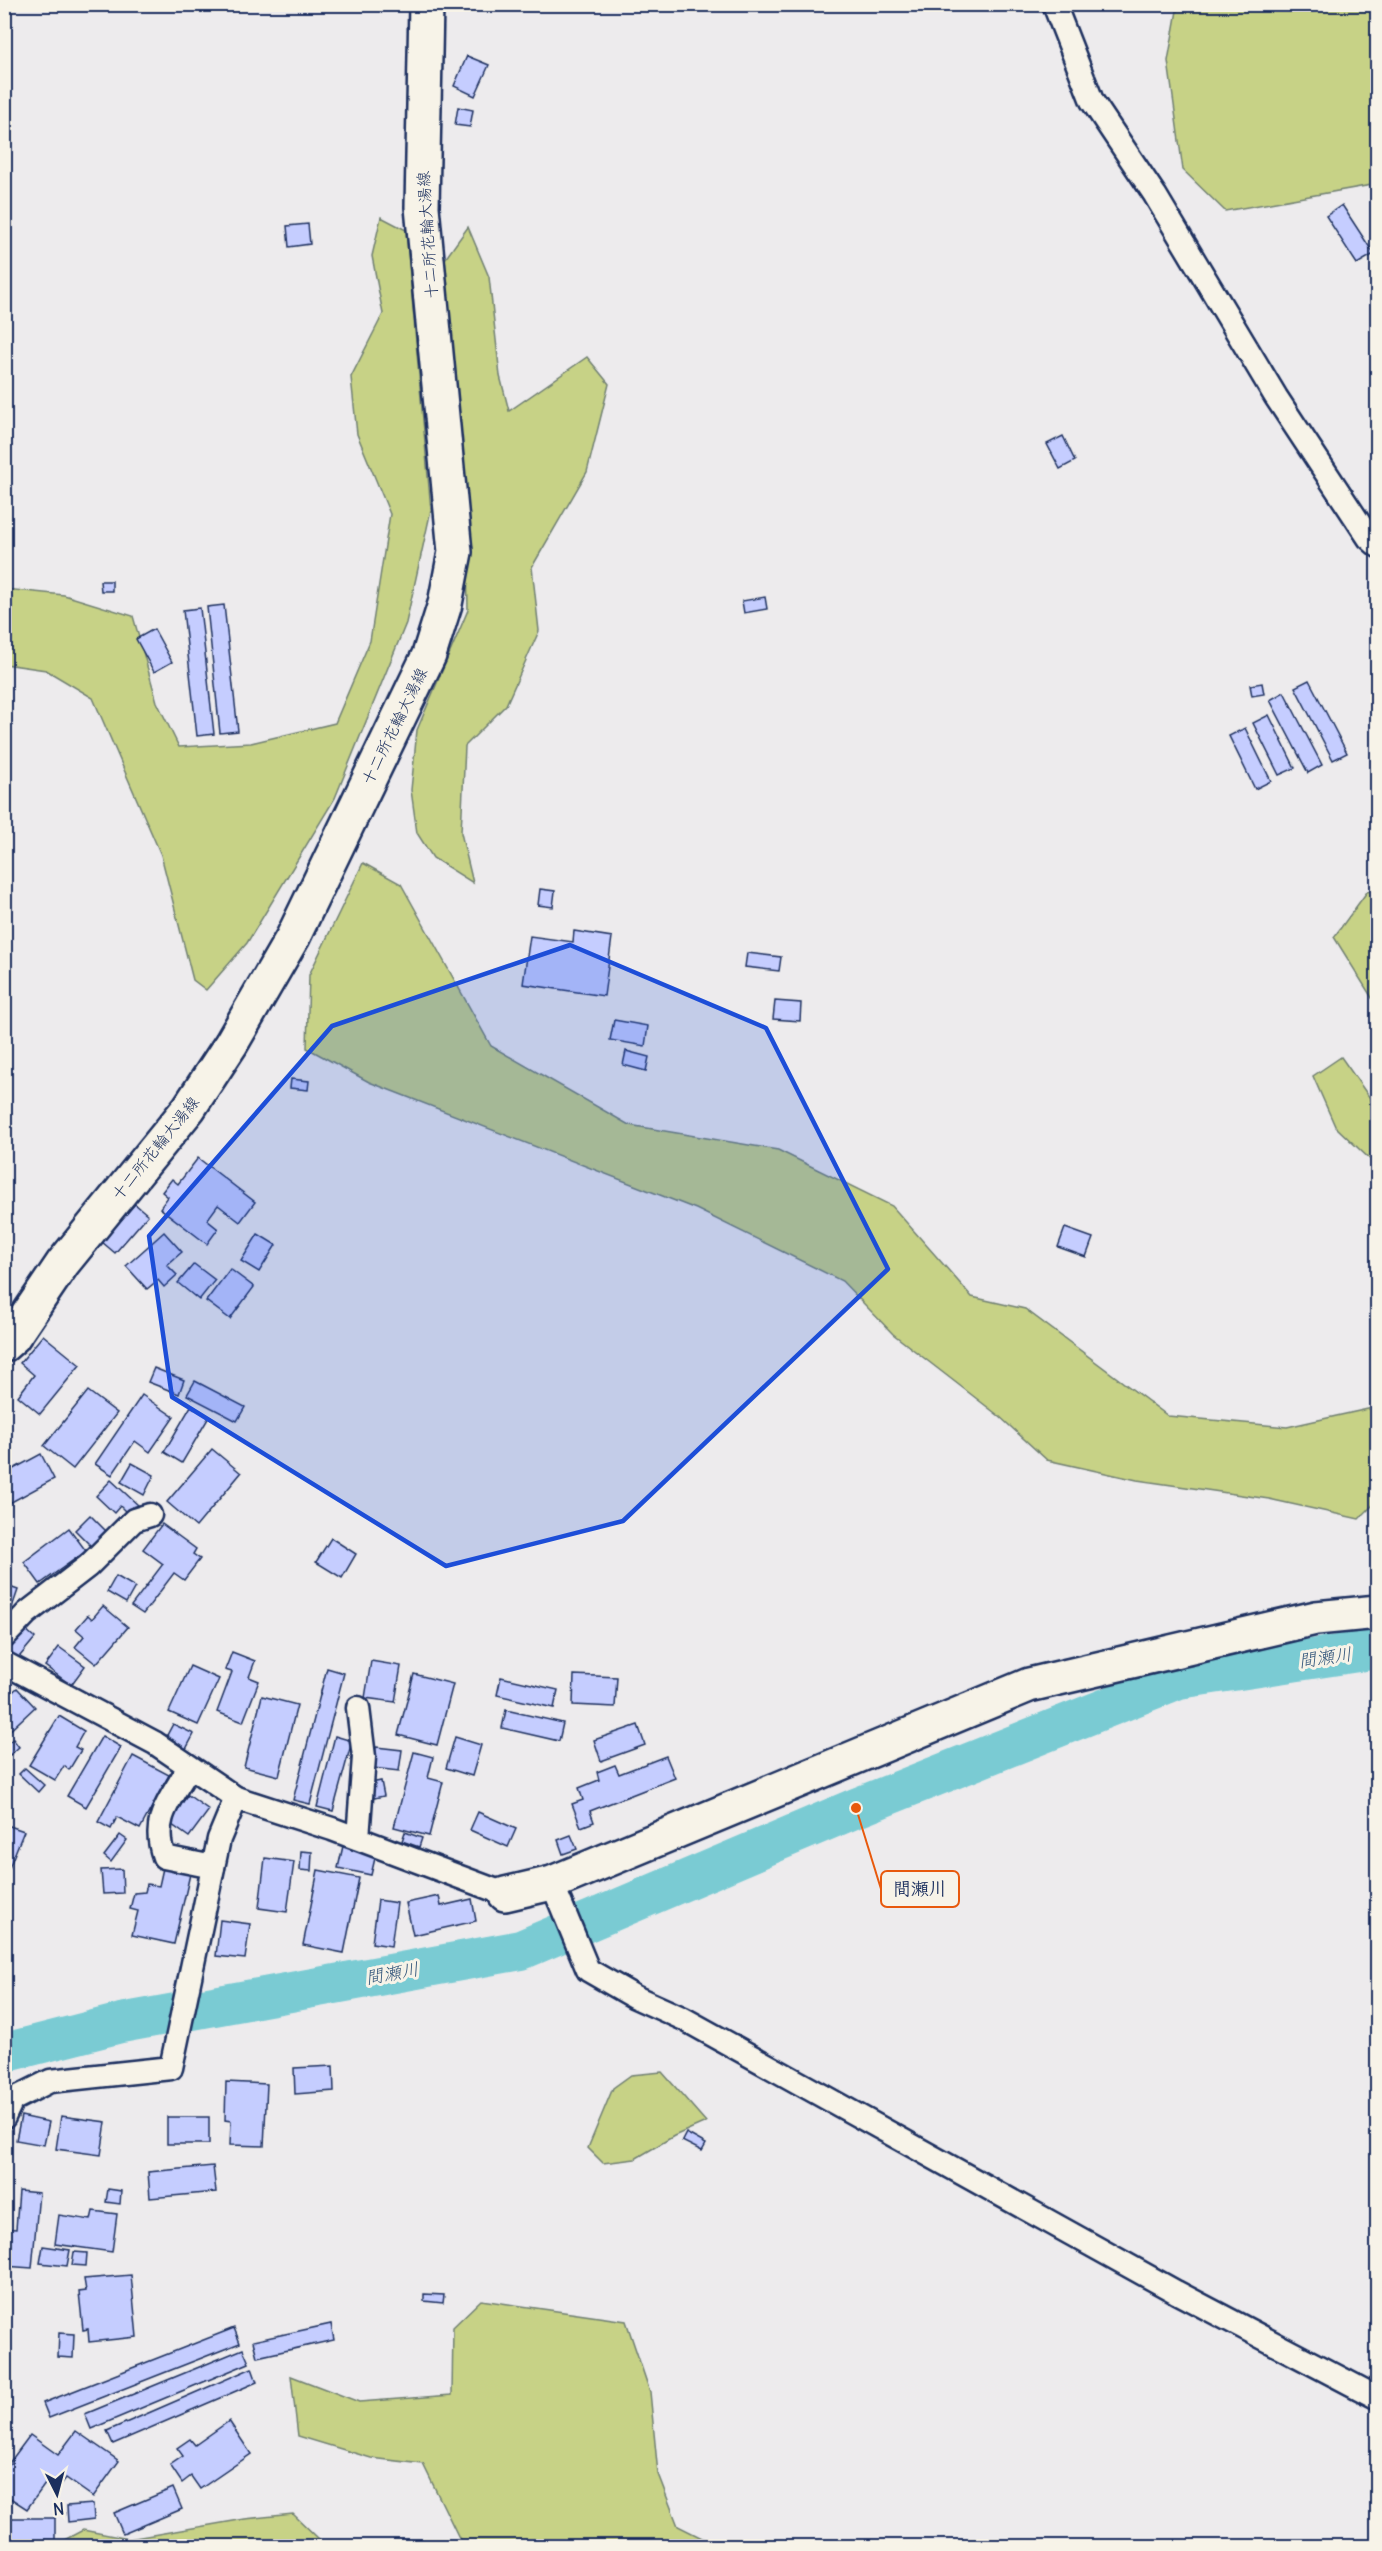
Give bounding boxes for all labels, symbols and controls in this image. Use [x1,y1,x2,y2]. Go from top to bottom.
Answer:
street label: 十二所花輪大湯線 [413,170,441,300]
street label: 十二所花輪大湯線 [357,664,431,788]
street label: 十二所花輪大湯線 [107,1092,203,1204]
water label: 間瀬川 [1297,1642,1353,1672]
callout: 間瀬川 [881,1871,959,1907]
text: 間瀬川 [893,1877,947,1900]
water label: 間瀬川 [363,1957,421,1989]
north arrow [27,2464,87,2524]
text: N [52,2498,65,2519]

